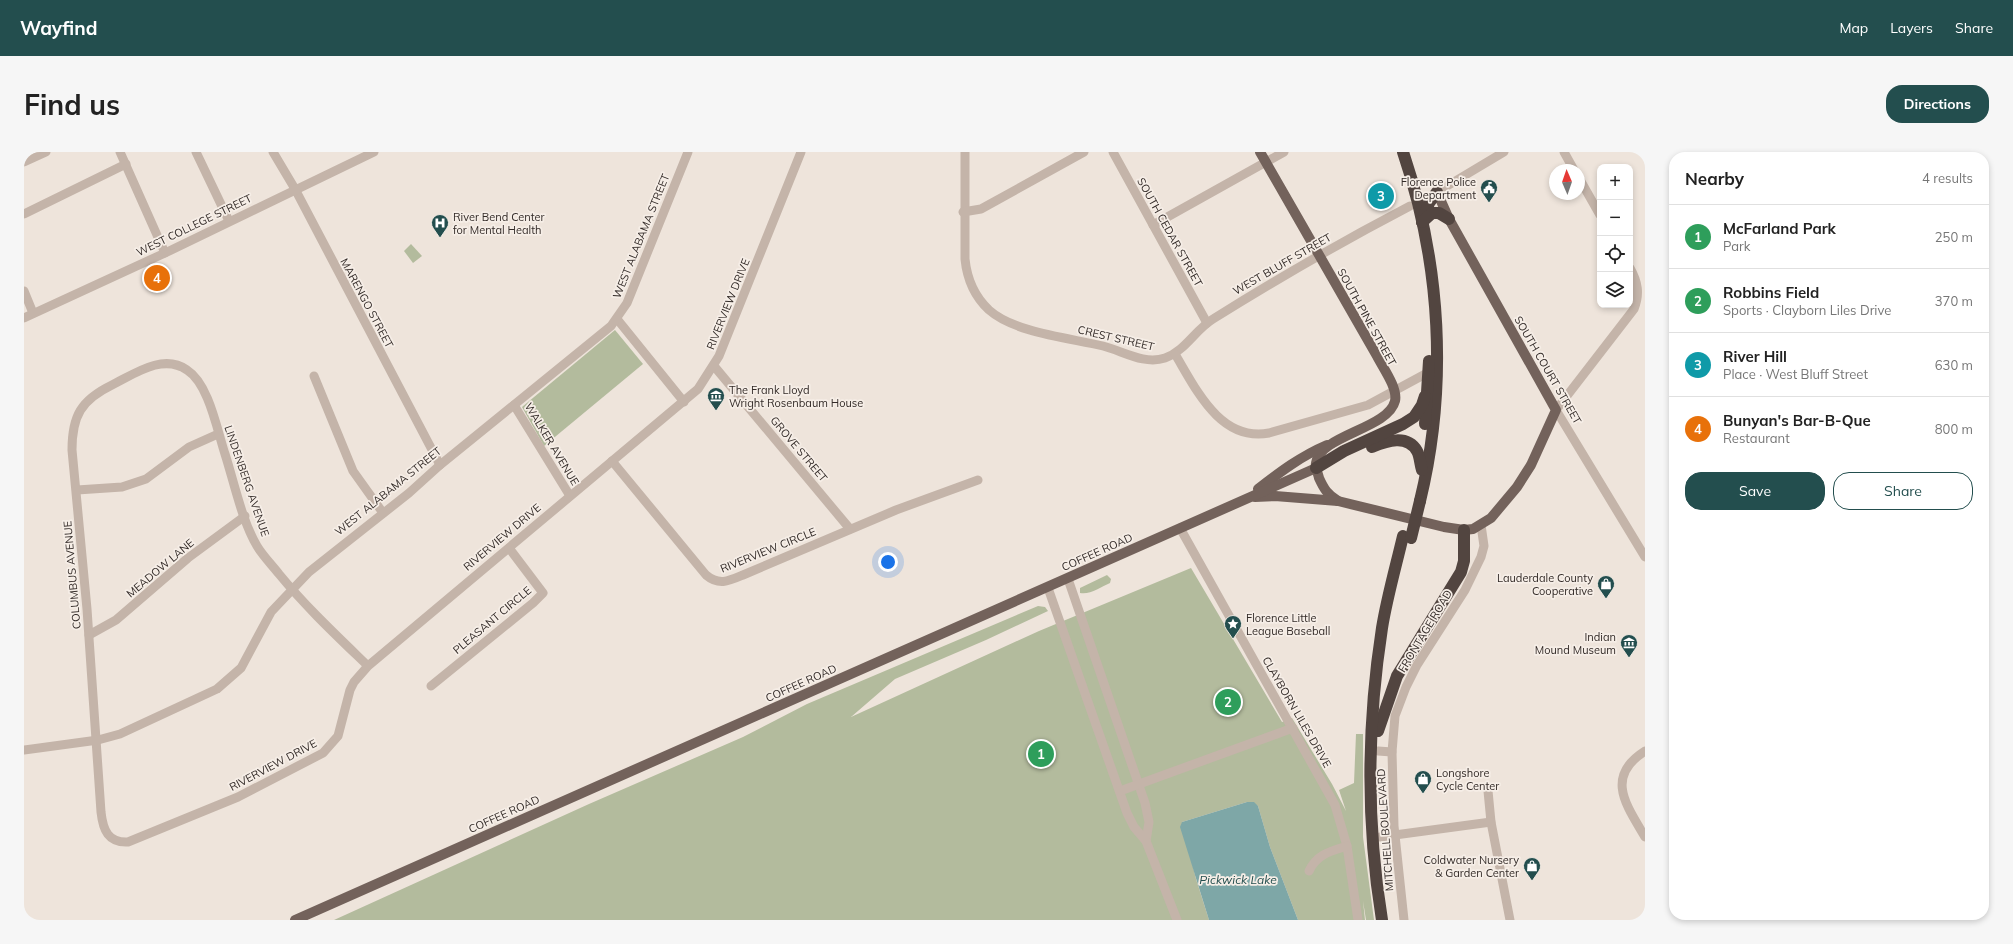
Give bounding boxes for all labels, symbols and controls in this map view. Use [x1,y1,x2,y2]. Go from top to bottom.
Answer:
text: Wayfind [20,16,97,40]
text: Map [1839,19,1868,37]
text: Layers [1890,19,1933,37]
text: Share [1955,19,1993,37]
button: Directions [1886,85,1989,123]
text: Find us [24,87,120,122]
north arrow [1549,164,1585,200]
map controls [1597,164,1633,308]
button: + [1597,164,1633,200]
text: Nearby [1685,168,1744,189]
text: 4 results [1922,170,1973,186]
street label: WEST ALABAMA STREET [610,171,673,300]
street label: SOUTH CEDAR STREET [1134,175,1206,289]
place label: Florence Police Department [1401,175,1476,202]
public building icon: Florence Police Department [1479,178,1499,203]
pin: 3 [1368,181,1394,211]
street label: WEST COLLEGE STREET [134,191,254,259]
button: − [1597,200,1633,236]
place label: River Bend Center for Mental Health [453,210,545,237]
hospital icon: River Bend Center for Mental Health [430,213,450,238]
text: McFarland Park [1723,219,1836,238]
text: 1 [1694,229,1702,245]
text: 250 m [1935,229,1973,245]
street label: WEST BLUFF STREET [1230,230,1334,298]
button: locate [1597,236,1633,272]
text: Park [1723,238,1750,254]
street label: MARENGO STREET [337,256,397,351]
street label: RIVERVIEW DRIVE [703,256,753,352]
pin: 4 [144,263,170,293]
street label: SOUTH PINE STREET [1334,266,1400,368]
button: layers [1597,272,1633,308]
text: Robbins Field [1723,283,1819,302]
text: 2 [1694,293,1702,309]
text: 370 m [1935,293,1973,309]
text: Sports · Clayborn Liles Drive [1723,302,1891,318]
street label: SOUTH COURT STREET [1511,313,1585,427]
street label: CREST STREET [1076,322,1156,354]
text: River Hill [1723,347,1787,366]
text: 3 [1694,357,1702,373]
text: 630 m [1935,357,1973,373]
text: Place · West Bluff Street [1723,366,1868,382]
place label: The Frank Lloyd Wright Rosenbaum House [729,383,863,410]
museum icon: The Frank Lloyd Wright Rosenbaum House [706,386,726,411]
street label: WALKER AVENUE [522,400,582,488]
text: Bunyan's Bar-B-Que [1723,411,1871,430]
street label: GROVE STREET [768,413,831,485]
text: 4 [1694,421,1702,437]
text: 800 m [1935,421,1973,437]
street label: LINDENBERG AVENUE [221,424,273,538]
text: Restaurant [1723,430,1790,446]
street label: WEST ALABAMA STREET [332,443,444,538]
button: Save [1685,472,1825,510]
button: Share [1833,472,1973,510]
street label: RIVERVIEW DRIVE [460,500,544,574]
street label: COLUMBUS AVENUE [60,520,84,630]
street label: RIVERVIEW CIRCLE [718,524,818,576]
street label: COFFEE ROAD [1059,530,1135,574]
street label: MEADOW LANE [123,536,197,600]
your location [878,552,898,572]
place label: Lauderdale County Cooperative [1497,571,1593,598]
shop icon: Lauderdale County Cooperative [1596,574,1616,599]
street label: PLEASANT CIRCLE [450,583,534,657]
street label: FRONTAGE ROAD [1395,587,1455,675]
place label: Florence Little League Baseball [1246,611,1330,638]
place icon: Florence Little League Baseball [1223,614,1243,639]
place label: Indian Mound Museum [1535,630,1616,657]
museum icon: Indian Mound Museum [1619,633,1639,658]
street label: CLAYBORN LILES DRIVE [1259,654,1335,770]
street label: COFFEE ROAD [763,661,839,705]
pin: 2 [1215,687,1241,717]
street label: RIVERVIEW DRIVE [227,736,319,794]
pin: 1 [1028,739,1054,769]
place label: Longshore Cycle Center [1436,766,1499,793]
street label: MITCHELL BOULEVARD [1374,768,1396,892]
shop icon: Longshore Cycle Center [1413,769,1433,794]
street label: COFFEE ROAD [466,792,542,836]
place label: Coldwater Nursery & Garden Center [1424,853,1519,880]
shop icon: Coldwater Nursery & Garden Center [1522,856,1542,881]
water label: Pickwick Lake [1199,872,1277,887]

